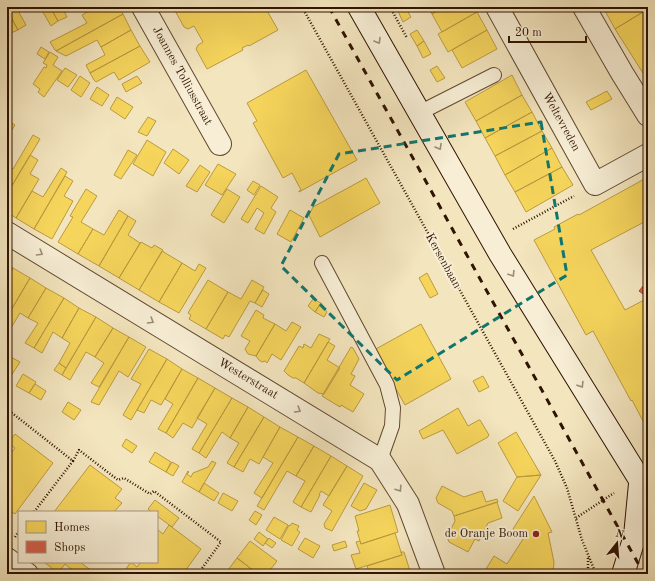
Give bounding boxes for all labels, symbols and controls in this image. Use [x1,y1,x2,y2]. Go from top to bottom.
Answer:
scale bar [509,18,586,44]
street label: Joannes Tolliusstraat [150,25,214,127]
text: 20 m [515,27,542,39]
one-way arrow [374,37,381,44]
street label: Weltevreden [540,91,582,154]
one-way arrow [434,143,441,150]
street label: Kersenbaan [423,231,463,291]
one-way arrow [36,248,43,256]
one-way arrow [508,270,515,277]
one-way arrow [147,316,154,323]
street label: Westerstraat [216,356,280,402]
one-way arrow [576,381,584,388]
one-way arrow [294,406,301,413]
one-way arrow [394,485,401,492]
legend [18,511,158,563]
text: Homes [54,522,90,534]
north arrow [597,523,637,563]
place label: de Oranje Boom [445,528,528,540]
text: N [614,528,626,542]
marker: de Oranje Boom [531,529,541,539]
text: Shops [54,542,85,554]

